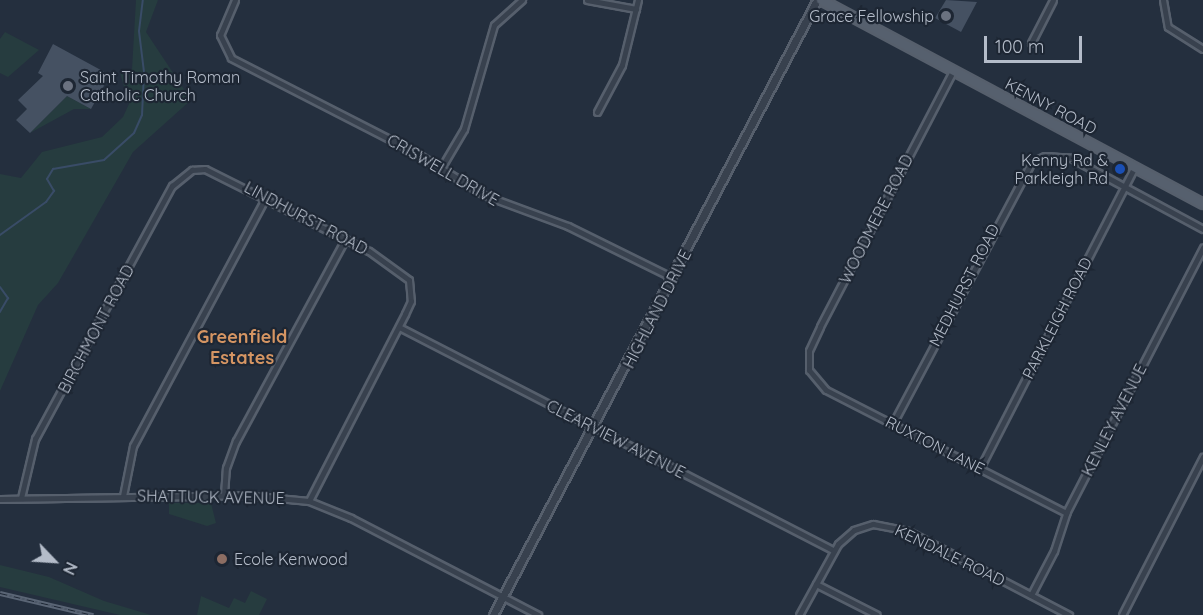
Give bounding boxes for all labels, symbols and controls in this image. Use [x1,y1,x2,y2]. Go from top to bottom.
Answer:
place label: Grace Fellowship [809,6,934,26]
marker: Grace Fellowship [939,9,953,23]
scale bar [987,24,1084,62]
text: 100 m [995,35,1044,58]
place label: Saint Timothy Roman Catholic Church [80,67,240,105]
street label: KENNY ROAD [1002,74,1100,138]
marker: Saint Timothy Roman Catholic Church [61,79,75,93]
street label: CRISWELL DRIVE [384,130,502,210]
place label: Kenny Rd & Parkleigh Rd [1014,150,1108,188]
street label: WOODMERE ROAD [835,151,917,287]
marker: Kenny Rd & Parkleigh Rd [1113,162,1127,176]
street label: LINDHURST ROAD [241,177,371,259]
street label: MEDHURST ROAD [925,220,1003,350]
street label: HIGHLAND DRIVE [619,247,695,371]
street label: PARKLEIGH ROAD [1018,254,1096,382]
street label: BIRCHMONT ROAD [54,261,138,397]
district label: Greenfield Estates [197,327,287,370]
street label: KENLEY AVENUE [1077,361,1151,479]
street label: CLEARVIEW AVENUE [543,396,689,482]
street label: RUXTON LANE [882,412,988,478]
street label: SHATTUCK AVENUE [137,486,285,508]
street label: KENDALE ROAD [892,520,1008,590]
north arrow [24,531,84,591]
place label: Ecole Kenwood [234,549,348,569]
marker: Ecole Kenwood [215,552,229,566]
text: N [59,559,82,578]

